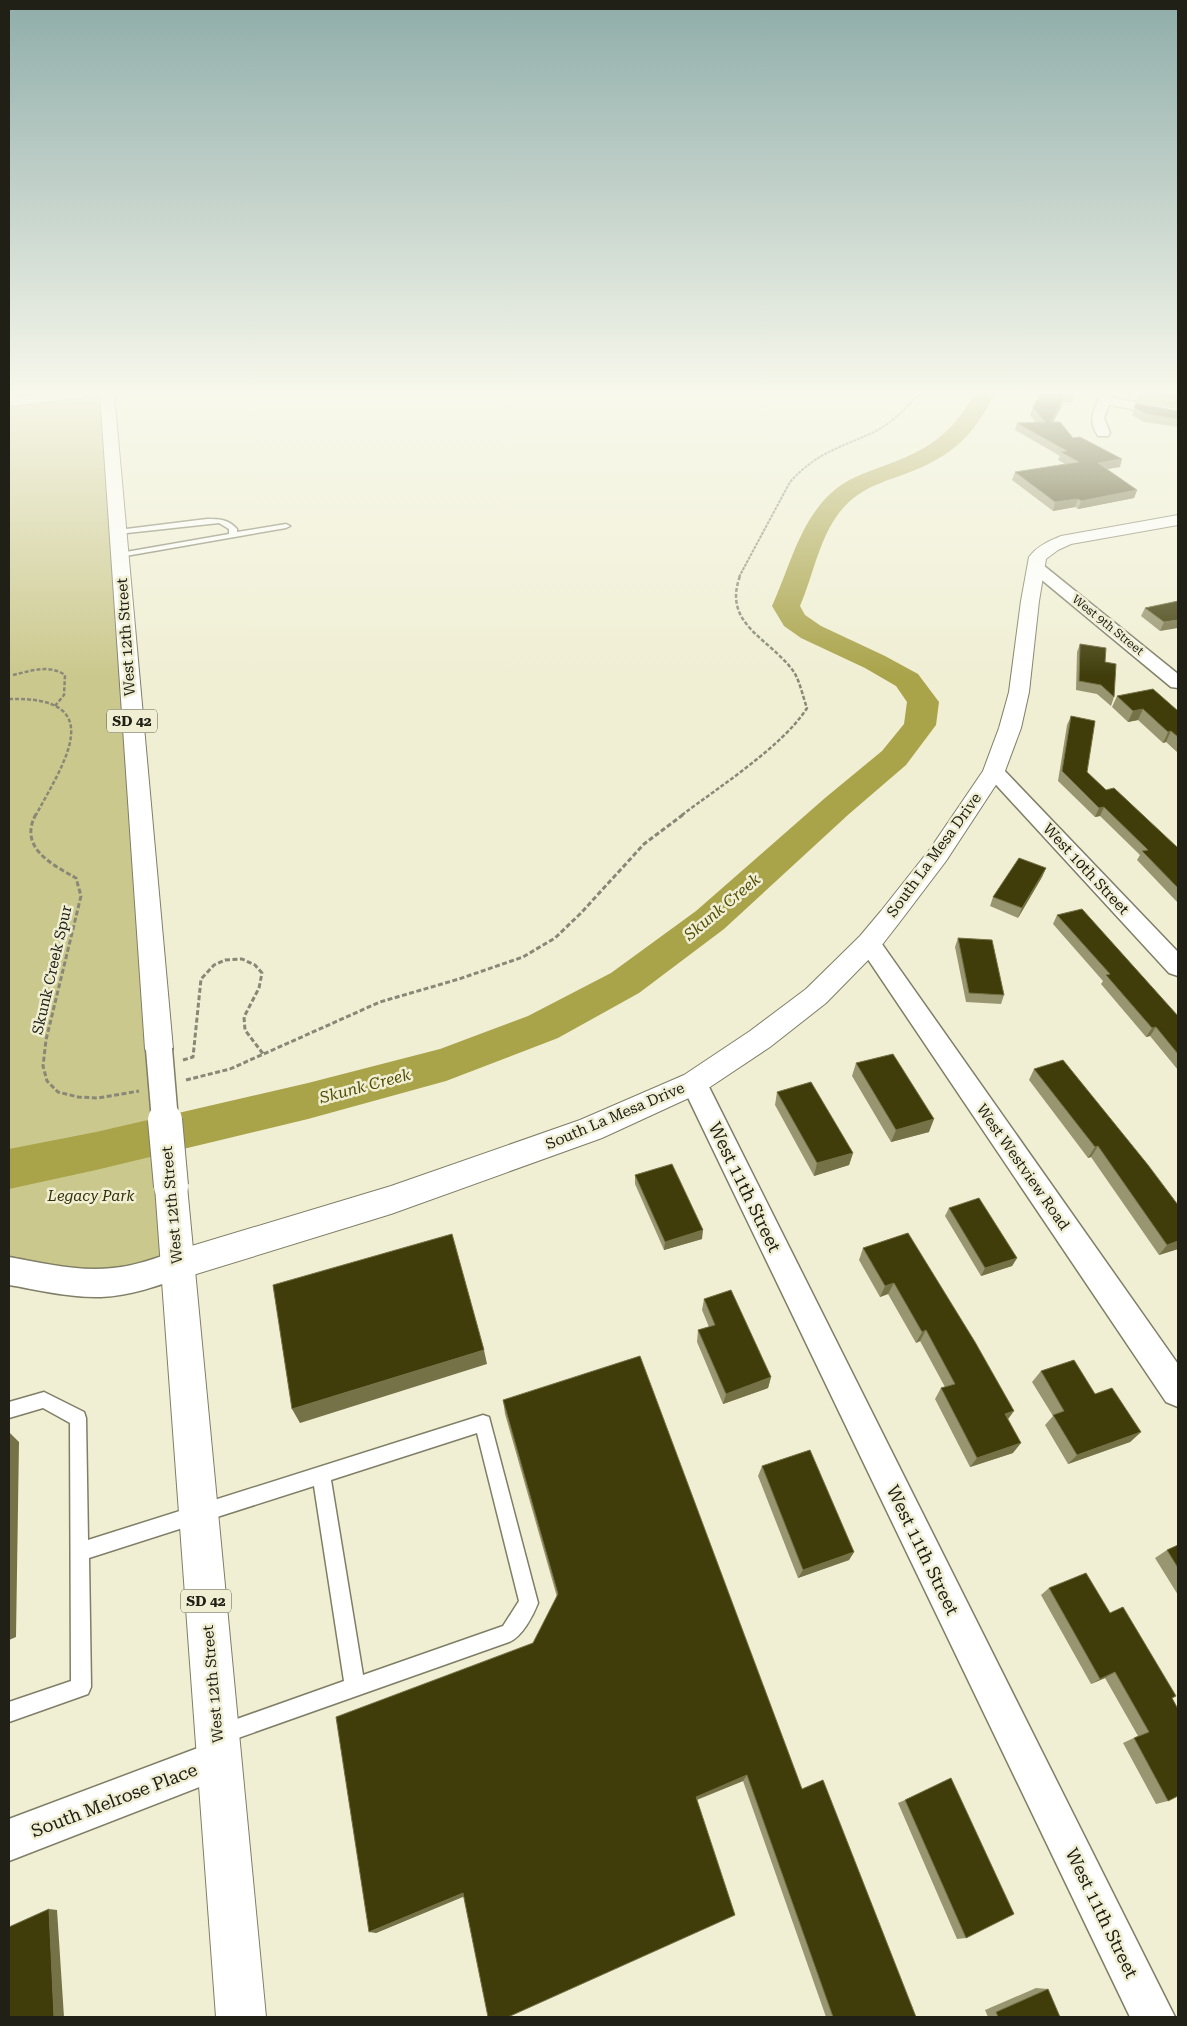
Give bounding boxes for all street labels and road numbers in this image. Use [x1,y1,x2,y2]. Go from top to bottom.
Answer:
street label: West 12th Street [113,577,139,697]
street label: West 9th Street [1069,592,1147,658]
road number: SD 42 [107,709,157,732]
street label: South La Mesa Drive [883,789,985,921]
street label: West 10th Street [1039,820,1133,919]
street label: Skunk Creek Spur [28,904,76,1036]
street label: South La Mesa Drive [543,1079,687,1153]
street label: West Westview Road [973,1101,1074,1234]
street label: West 11th Street [704,1119,786,1256]
street label: West 12th Street [158,1145,186,1265]
street label: West 11th Street [882,1482,964,1619]
road number: SD 42 [181,1590,231,1612]
street label: West 12th Street [199,1624,227,1744]
street label: South Melrose Place [28,1759,200,1841]
street label: West 11th Street [1061,1845,1143,1982]

